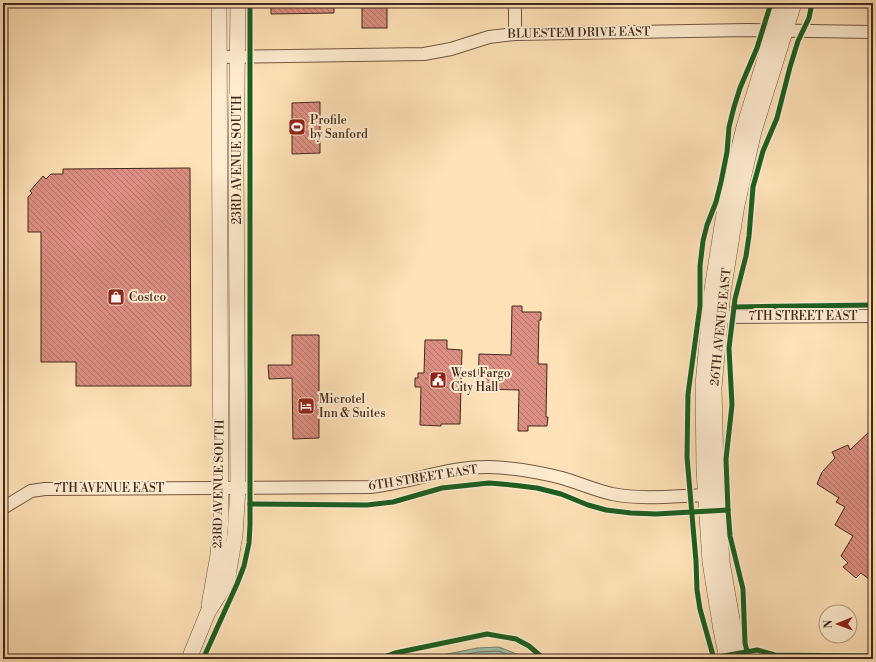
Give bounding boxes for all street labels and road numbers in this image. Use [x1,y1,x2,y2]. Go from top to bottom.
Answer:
street label: BLUESTEM DRIVE EAST [506,24,651,42]
street label: 23RD AVENUE SOUTH [230,95,245,225]
street label: 26TH AVENUE EAST [707,267,735,387]
street label: 7TH STREET EAST [748,309,858,324]
street label: 23RD AVENUE SOUTH [210,419,228,549]
street label: 6TH STREET EAST [367,462,479,494]
street label: 7TH AVENUE EAST [54,481,165,496]

